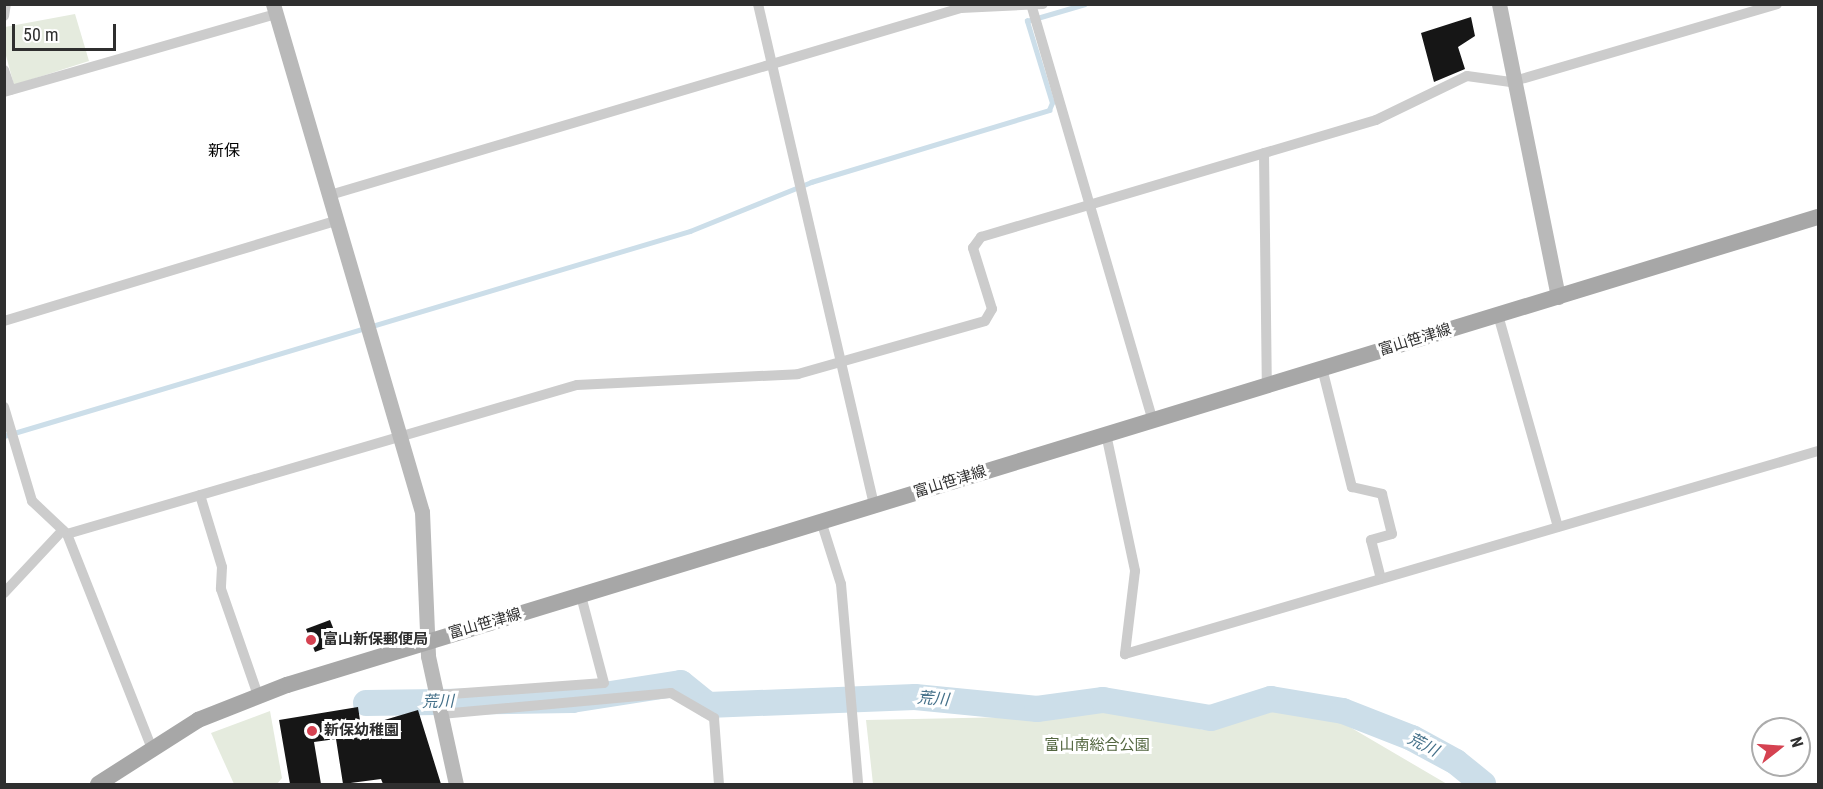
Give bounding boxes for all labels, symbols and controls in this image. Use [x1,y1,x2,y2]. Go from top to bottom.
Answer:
scale bar [15,12,118,50]
text: 50 m [23,24,58,45]
district label: 新保 [208,141,240,161]
street label: 富山笹津線 [1377,320,1453,360]
street label: 富山笹津線 [912,462,988,502]
street label: 富山笹津線 [446,605,524,643]
place label: 富山新保郵便局 [323,631,428,649]
marker: 富山新保郵便局 [304,633,318,647]
water label: 荒川 [916,688,950,710]
water label: 荒川 [422,692,454,712]
north arrow [1751,717,1811,777]
place label: 新保幼稚園 [324,722,399,740]
marker: 新保幼稚園 [305,724,319,738]
water label: 荒川 [1404,729,1442,761]
text: N [1786,735,1807,750]
park label: 富山南総合公園 [1045,737,1149,755]

